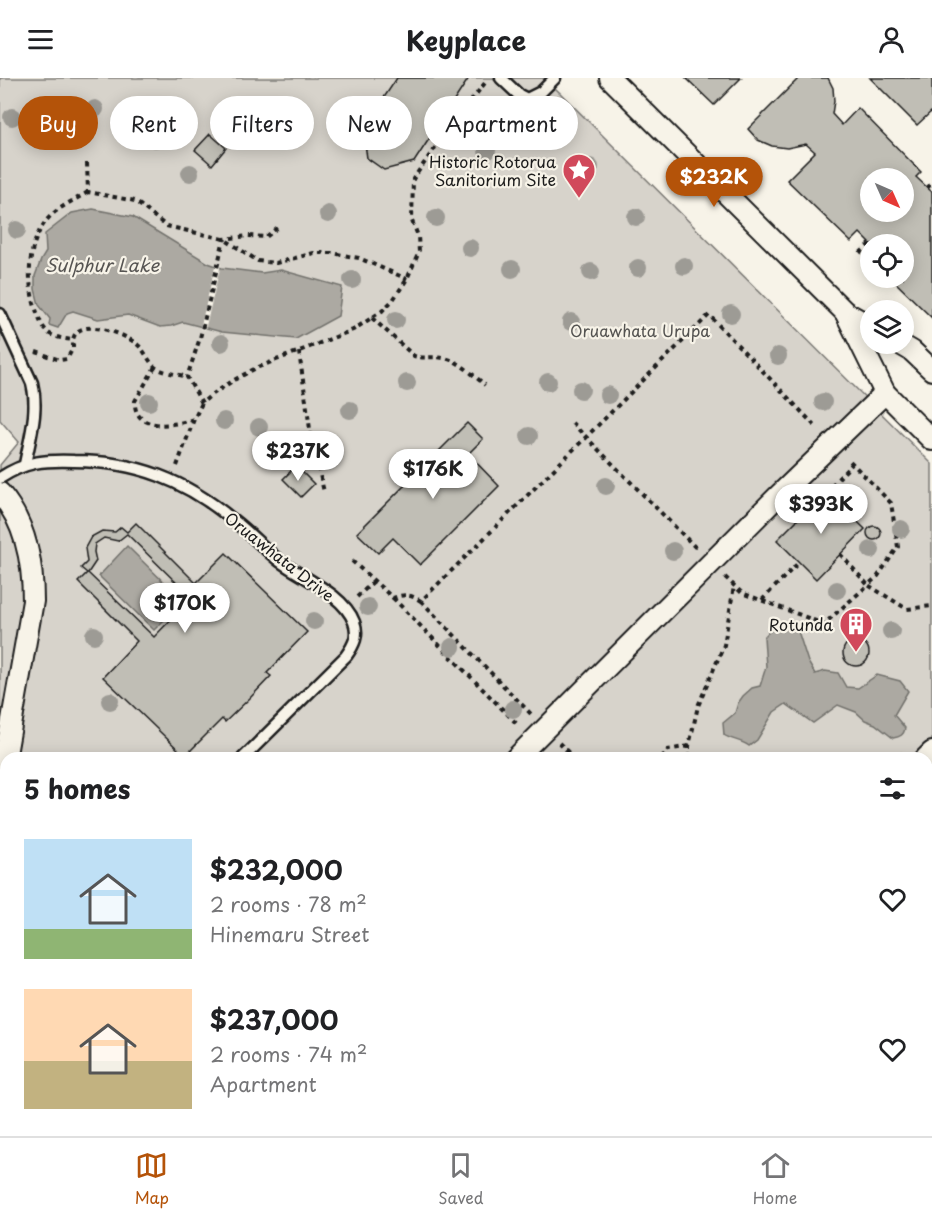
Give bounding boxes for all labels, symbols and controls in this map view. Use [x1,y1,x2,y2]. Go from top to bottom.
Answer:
text: Keyplace [406,19,526,60]
icon: menu [24,23,57,56]
icon: person [875,23,908,56]
chip: Buy [18,96,98,150]
chip: Rent [110,96,198,150]
chip: Filters [210,96,314,150]
chip: New [326,96,412,150]
chip: Apartment [424,96,578,150]
place label: Historic Rotorua Sanitorium Site [429,149,556,191]
place icon: Historic Rotorua Sanitorium Site [561,152,597,199]
pin: $232K [672,157,756,208]
text: $232K [680,161,748,191]
north arrow [860,168,914,222]
map controls [860,168,914,354]
button: locate [860,234,914,288]
water label: Sulphur Lake [45,251,160,278]
button: layers [860,300,914,354]
park label: Oruawhata Urupa [570,318,710,342]
pin: $237K [256,431,340,482]
text: $237K [266,435,330,465]
pin: $176K [391,449,475,500]
text: $176K [403,453,463,483]
pin: $393K [779,484,863,535]
text: $393K [789,488,853,518]
street label: Oruawhata Drive [220,506,340,606]
pin: $170K [143,583,227,634]
text: $170K [154,587,216,617]
building icon: Rotunda [838,606,874,653]
place label: Rotunda [769,612,833,636]
text: 5 homes [24,769,130,808]
icon: filters [876,772,909,805]
text: $232,000 [210,850,343,889]
icon: home [72,863,144,935]
icon: heart [876,883,909,916]
text: 2 rooms · 78 m² [210,889,367,919]
text: Hinemaru Street [210,919,369,949]
text: $237,000 [210,1000,338,1039]
icon: home [72,1013,144,1085]
icon: heart [876,1033,909,1066]
text: 2 rooms · 74 m² [210,1039,367,1069]
text: Apartment [210,1069,317,1099]
tab: Map [135,1149,169,1209]
tab: Saved [438,1149,484,1209]
tab: Home [753,1149,797,1209]

